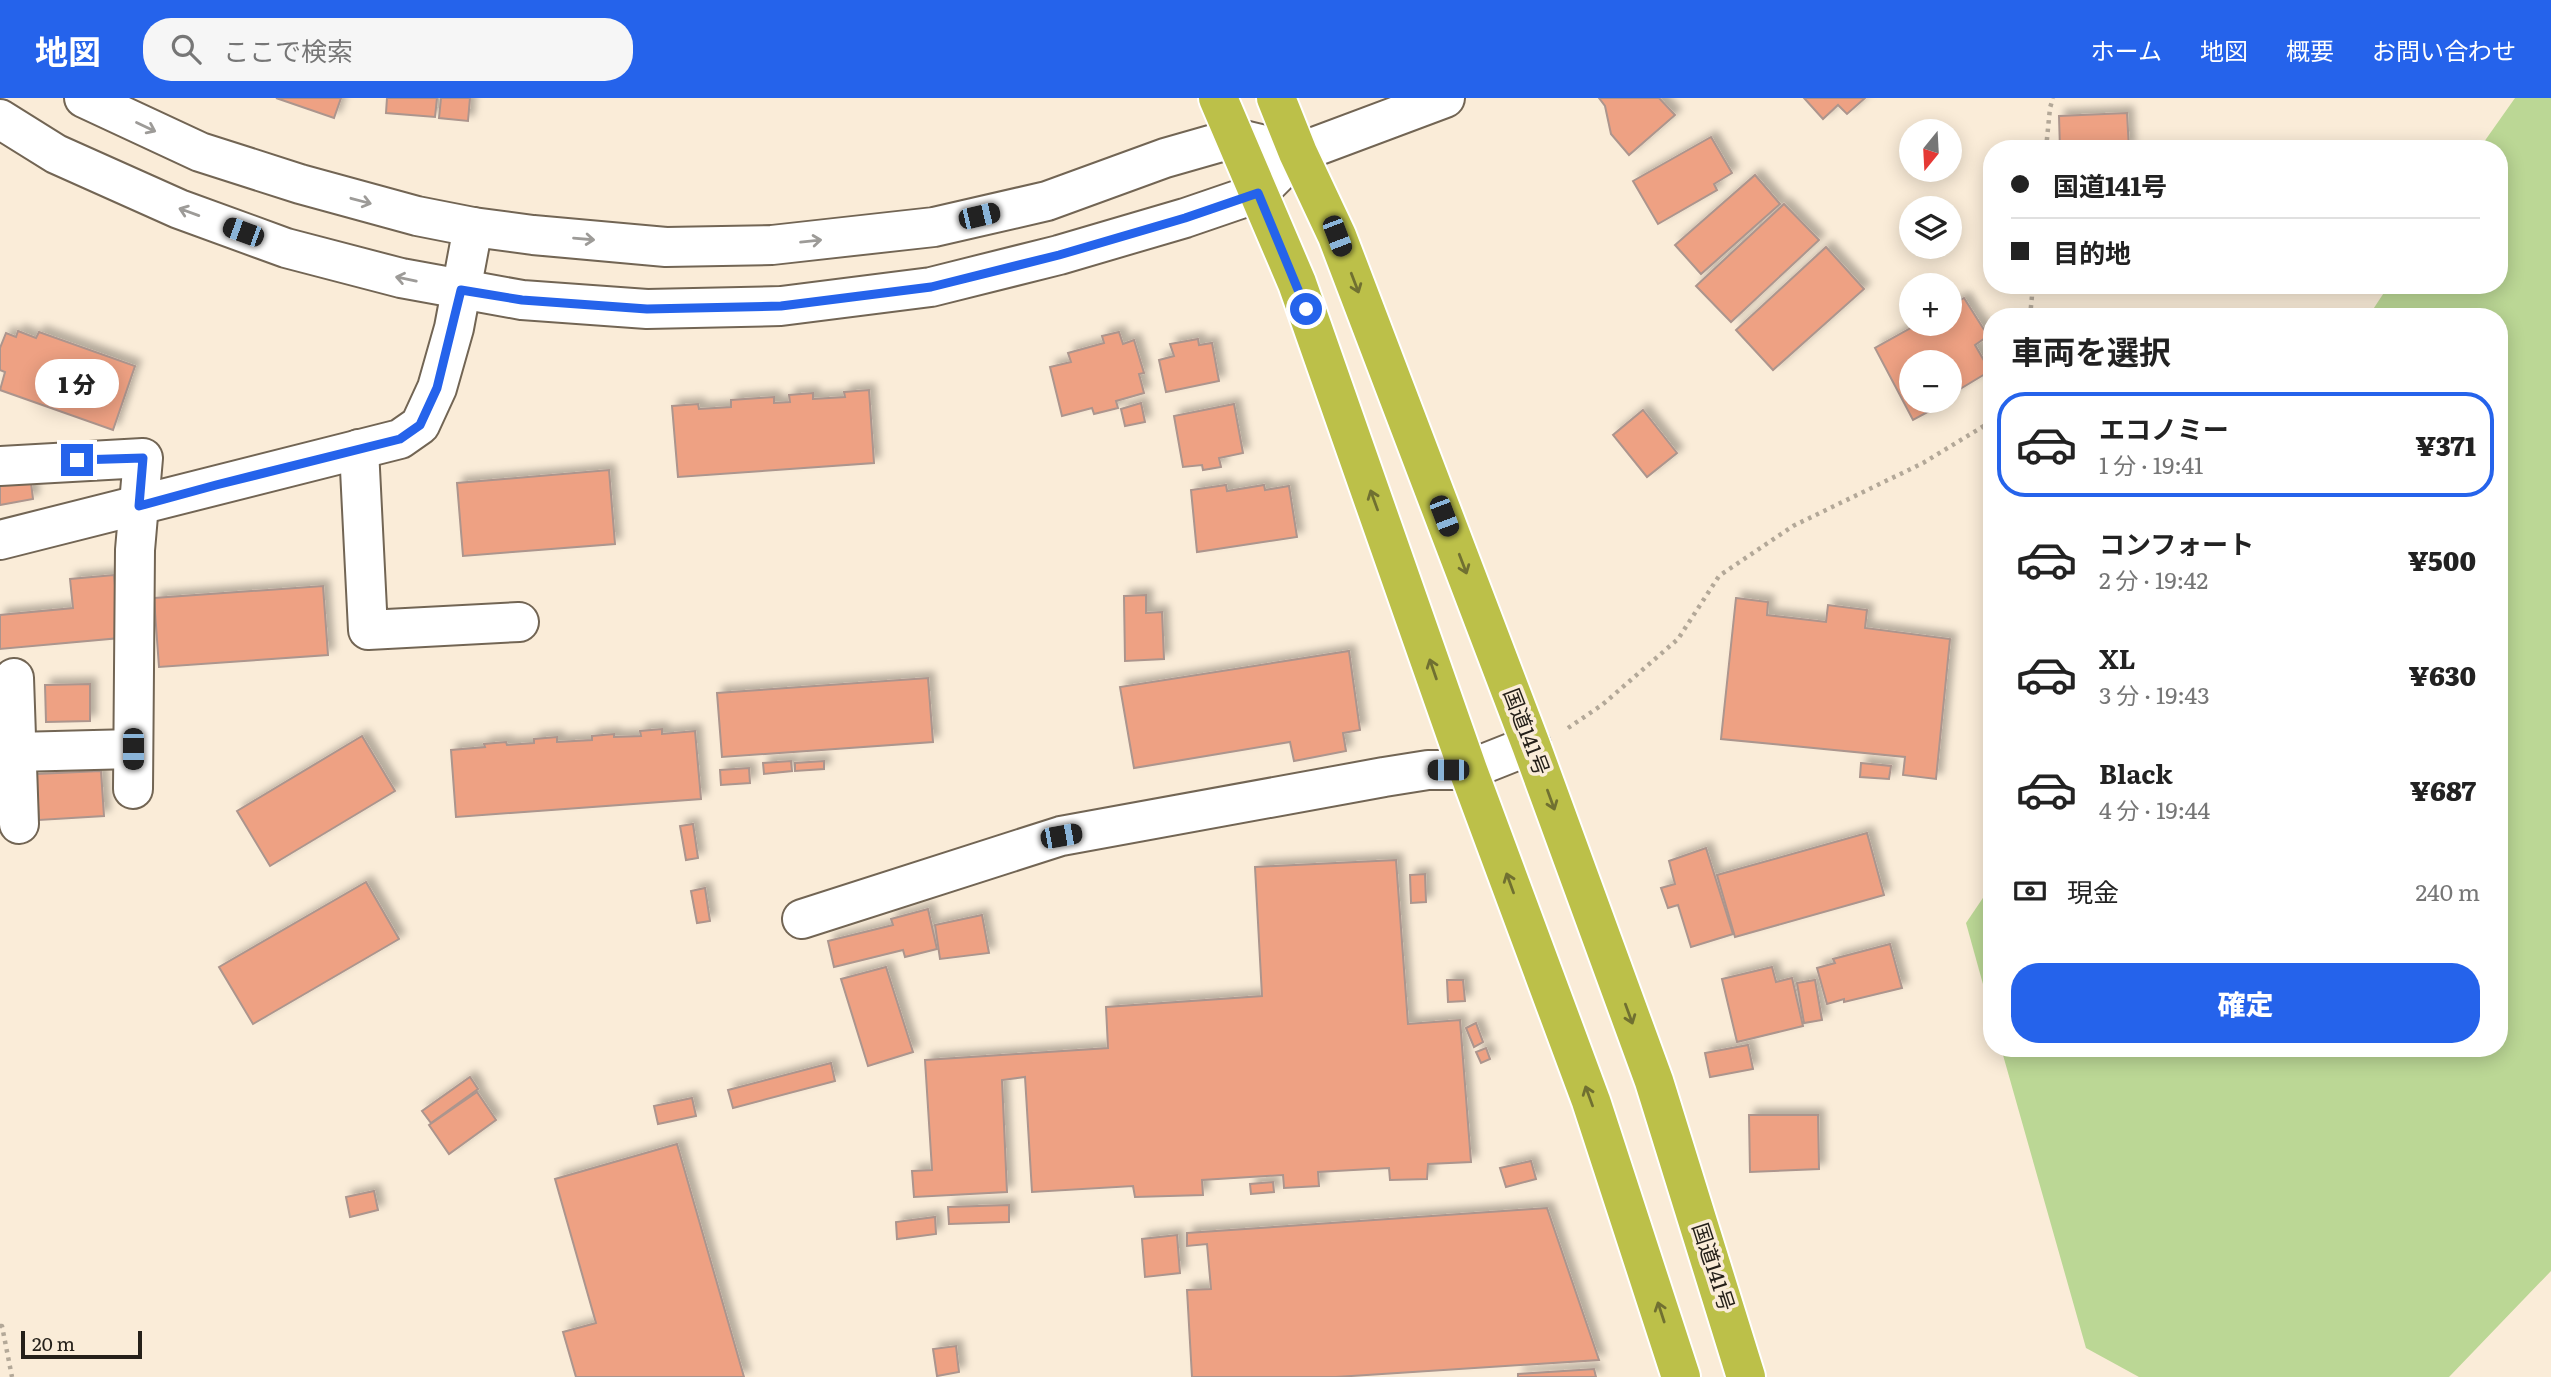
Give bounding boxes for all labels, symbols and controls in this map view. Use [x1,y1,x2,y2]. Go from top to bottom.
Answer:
search box [143,18,633,81]
text: 地図 [35,25,101,74]
icon: search [167,30,205,68]
text: ここで検索 [223,30,353,69]
text: ホーム [2091,32,2162,67]
text: 地図 [2200,32,2248,67]
text: 概要 [2286,32,2334,67]
text: お問い合わせ [2372,32,2516,67]
north arrow [1899,119,1962,182]
map controls [1899,119,1962,413]
one-way arrow [135,121,156,134]
text: 国道141号 [2053,165,2167,204]
one-way arrow [349,195,371,208]
button: layers [1899,196,1962,259]
car [957,201,1002,231]
one-way arrow [178,205,200,217]
car [1320,213,1355,259]
car [220,215,267,249]
text: 目的地 [2053,232,2131,271]
one-way arrow [573,233,595,246]
one-way arrow [799,234,822,247]
one-way arrow [395,271,418,285]
one-way arrow [1350,271,1363,293]
button: + [1899,273,1962,336]
route start [1290,293,1322,325]
text: 車両を選択 [2011,326,2171,374]
button: − [1899,350,1962,413]
callout: 1 分 [35,358,119,408]
text: 1 分 [58,366,96,400]
text: エコノミー [2099,408,2229,447]
icon: car [2015,413,2078,476]
text: ¥371 [2416,425,2476,464]
route end [61,444,93,476]
text: 1 分 · 19:41 [2099,447,2203,481]
one-way arrow [1367,489,1379,511]
car [1427,493,1462,539]
text: コンフォート [2099,523,2254,562]
icon: car [2015,528,2078,591]
text: ¥500 [2408,540,2476,579]
one-way arrow [1457,553,1470,575]
text: 2 分 · 19:42 [2099,562,2208,596]
text: XL [2099,638,2136,677]
icon: car [2015,643,2078,706]
text: ¥630 [2409,655,2476,694]
one-way arrow [1426,658,1438,680]
text: 3 分 · 19:43 [2099,677,2210,711]
street label: 国道141号 [1498,683,1559,779]
car [123,728,144,770]
text: Black [2099,753,2173,792]
icon: car [2015,758,2078,821]
car [1428,760,1470,781]
text: ¥687 [2410,770,2476,809]
one-way arrow [1546,788,1559,810]
text: 4 分 · 19:44 [2099,792,2210,826]
car [1039,822,1084,850]
text: 現金 [2067,871,2119,910]
one-way arrow [1502,872,1515,894]
icon: cash [2011,872,2049,910]
text: 240 m [2415,874,2480,908]
button: 確定 [2011,963,2480,1043]
one-way arrow [1624,1002,1636,1024]
one-way arrow [1582,1085,1594,1107]
street label: 国道141号 [1687,1218,1744,1314]
one-way arrow [1654,1301,1666,1323]
scale bar [21,1328,142,1360]
text: 20 m [32,1329,75,1357]

